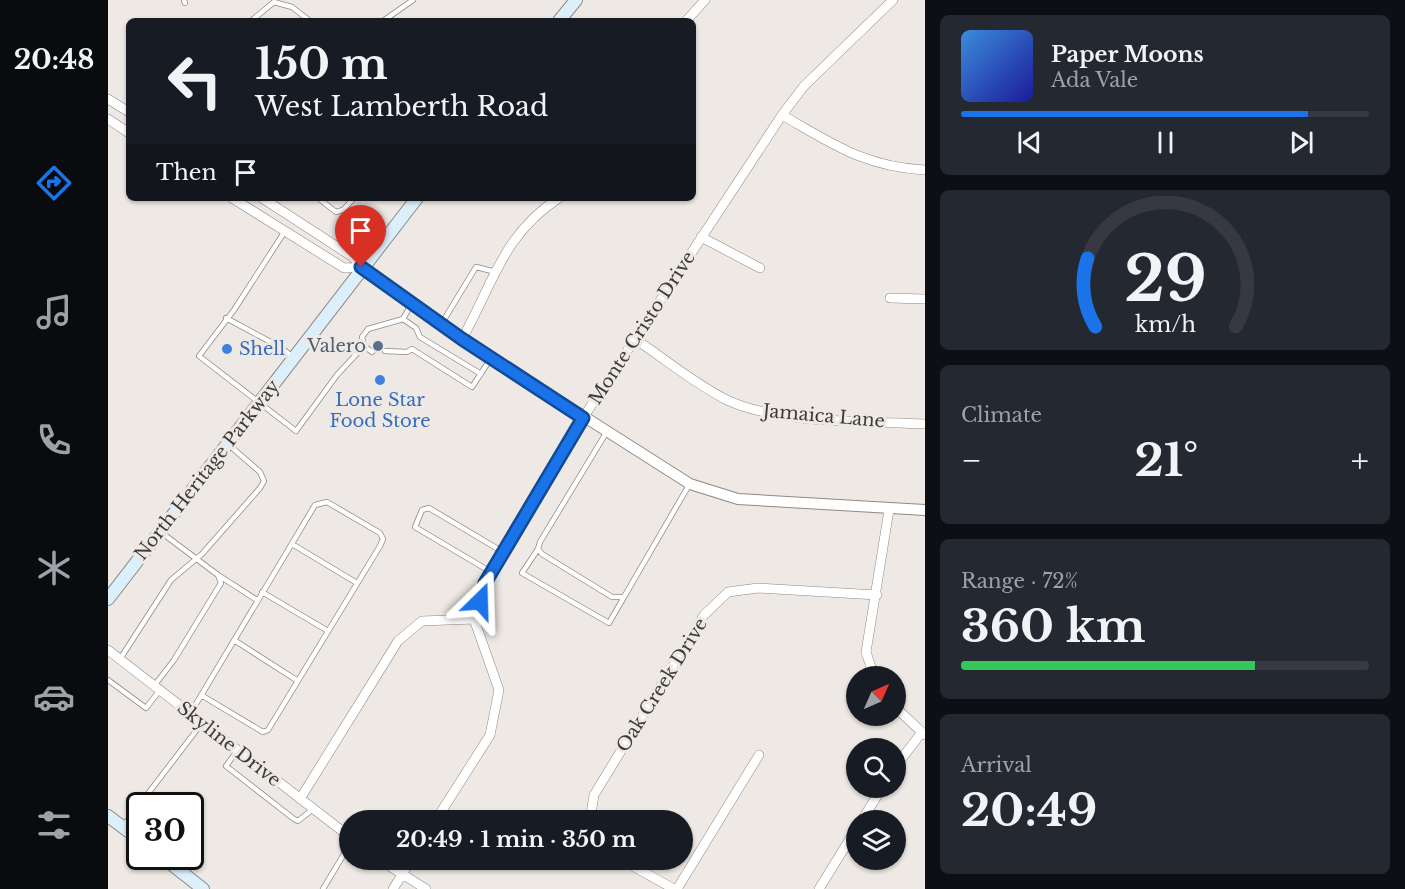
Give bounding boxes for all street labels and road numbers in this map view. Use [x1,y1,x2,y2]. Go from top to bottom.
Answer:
street label: Monte Cristo Drive [584,247,700,409]
street label: North Heritage Parkway [130,375,285,564]
street label: Jamaica Lane [760,400,886,432]
street label: Oak Creek Drive [612,614,712,756]
street label: Skyline Drive [173,697,285,791]

